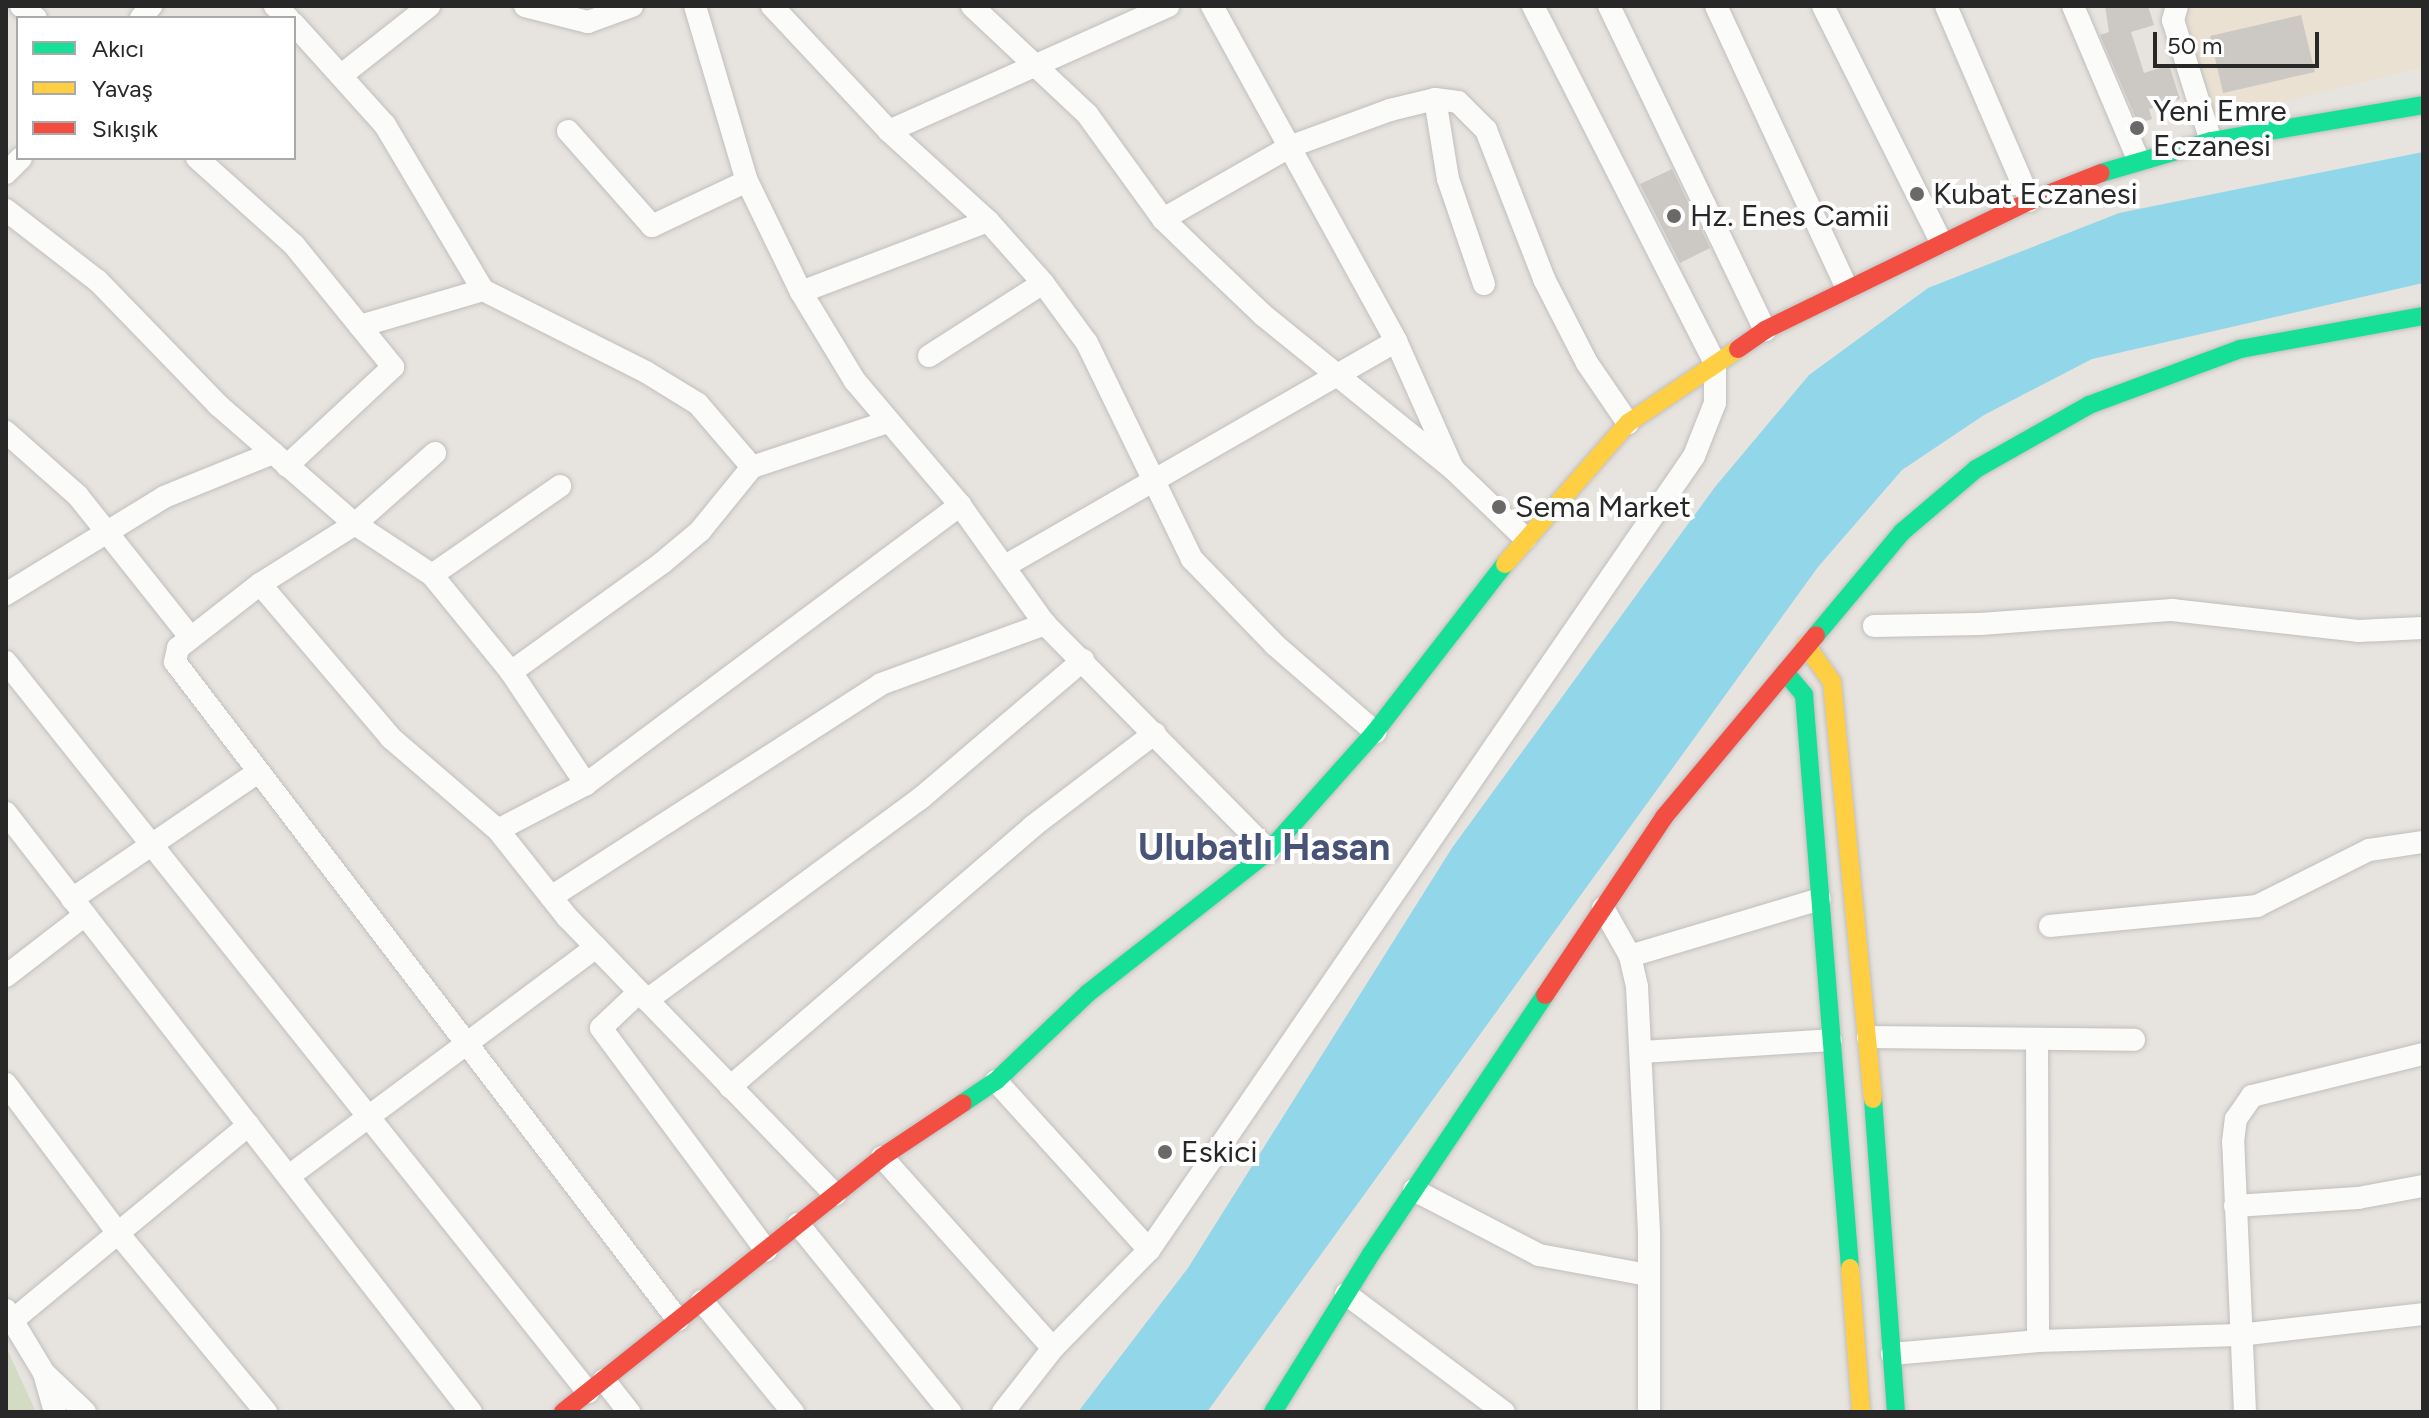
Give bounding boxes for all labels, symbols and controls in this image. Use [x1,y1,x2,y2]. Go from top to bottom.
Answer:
legend [16,16,296,160]
scale bar [2157,16,2323,66]
text: 50 m [2167,31,2223,60]
text: Akıcı [92,34,144,63]
text: Yavaş [92,74,153,103]
place label: Yeni Emre Eczanesi [2153,93,2287,164]
text: Sıkışık [92,114,158,143]
marker: Yeni Emre Eczanesi [2128,119,2146,137]
place label: Kubat Eczanesi [1933,176,2138,212]
marker: Kubat Eczanesi [1908,185,1926,203]
place label: Hz. Enes Camii [1690,198,1890,234]
marker: Hz. Enes Camii [1665,207,1683,225]
place label: Sema Market [1515,489,1691,525]
marker: Sema Market [1490,498,1508,516]
district label: Ulubatlı Hasan [1138,825,1390,871]
place label: Eskici [1181,1134,1257,1170]
marker: Eskici [1156,1143,1174,1161]

